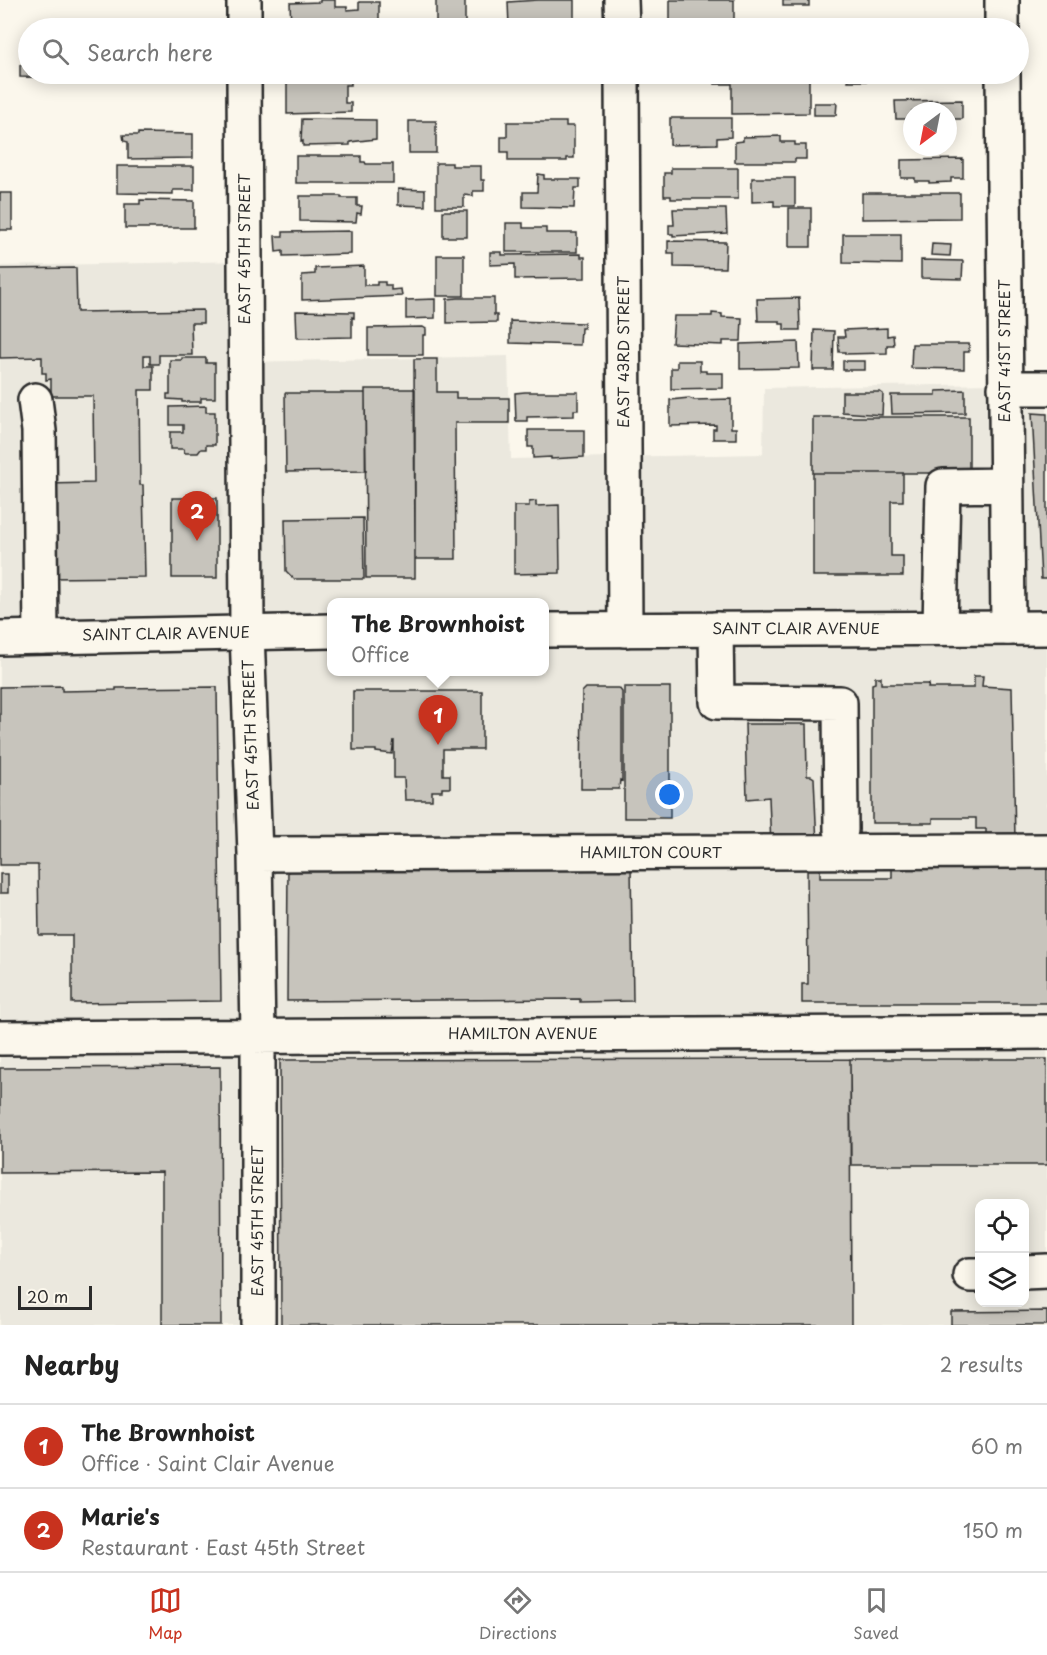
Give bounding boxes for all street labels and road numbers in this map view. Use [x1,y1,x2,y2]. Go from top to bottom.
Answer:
street label: EAST 45TH STREET [232,173,255,324]
street label: EAST 43RD STREET [611,275,634,428]
street label: EAST 41ST STREET [992,279,1015,423]
street label: SAINT CLAIR AVENUE [712,616,880,639]
street label: SAINT CLAIR AVENUE [82,620,250,645]
street label: EAST 45TH STREET [235,659,264,811]
street label: HAMILTON COURT [580,840,723,863]
street label: HAMILTON AVENUE [448,1021,598,1044]
street label: EAST 45TH STREET [245,1145,268,1296]

